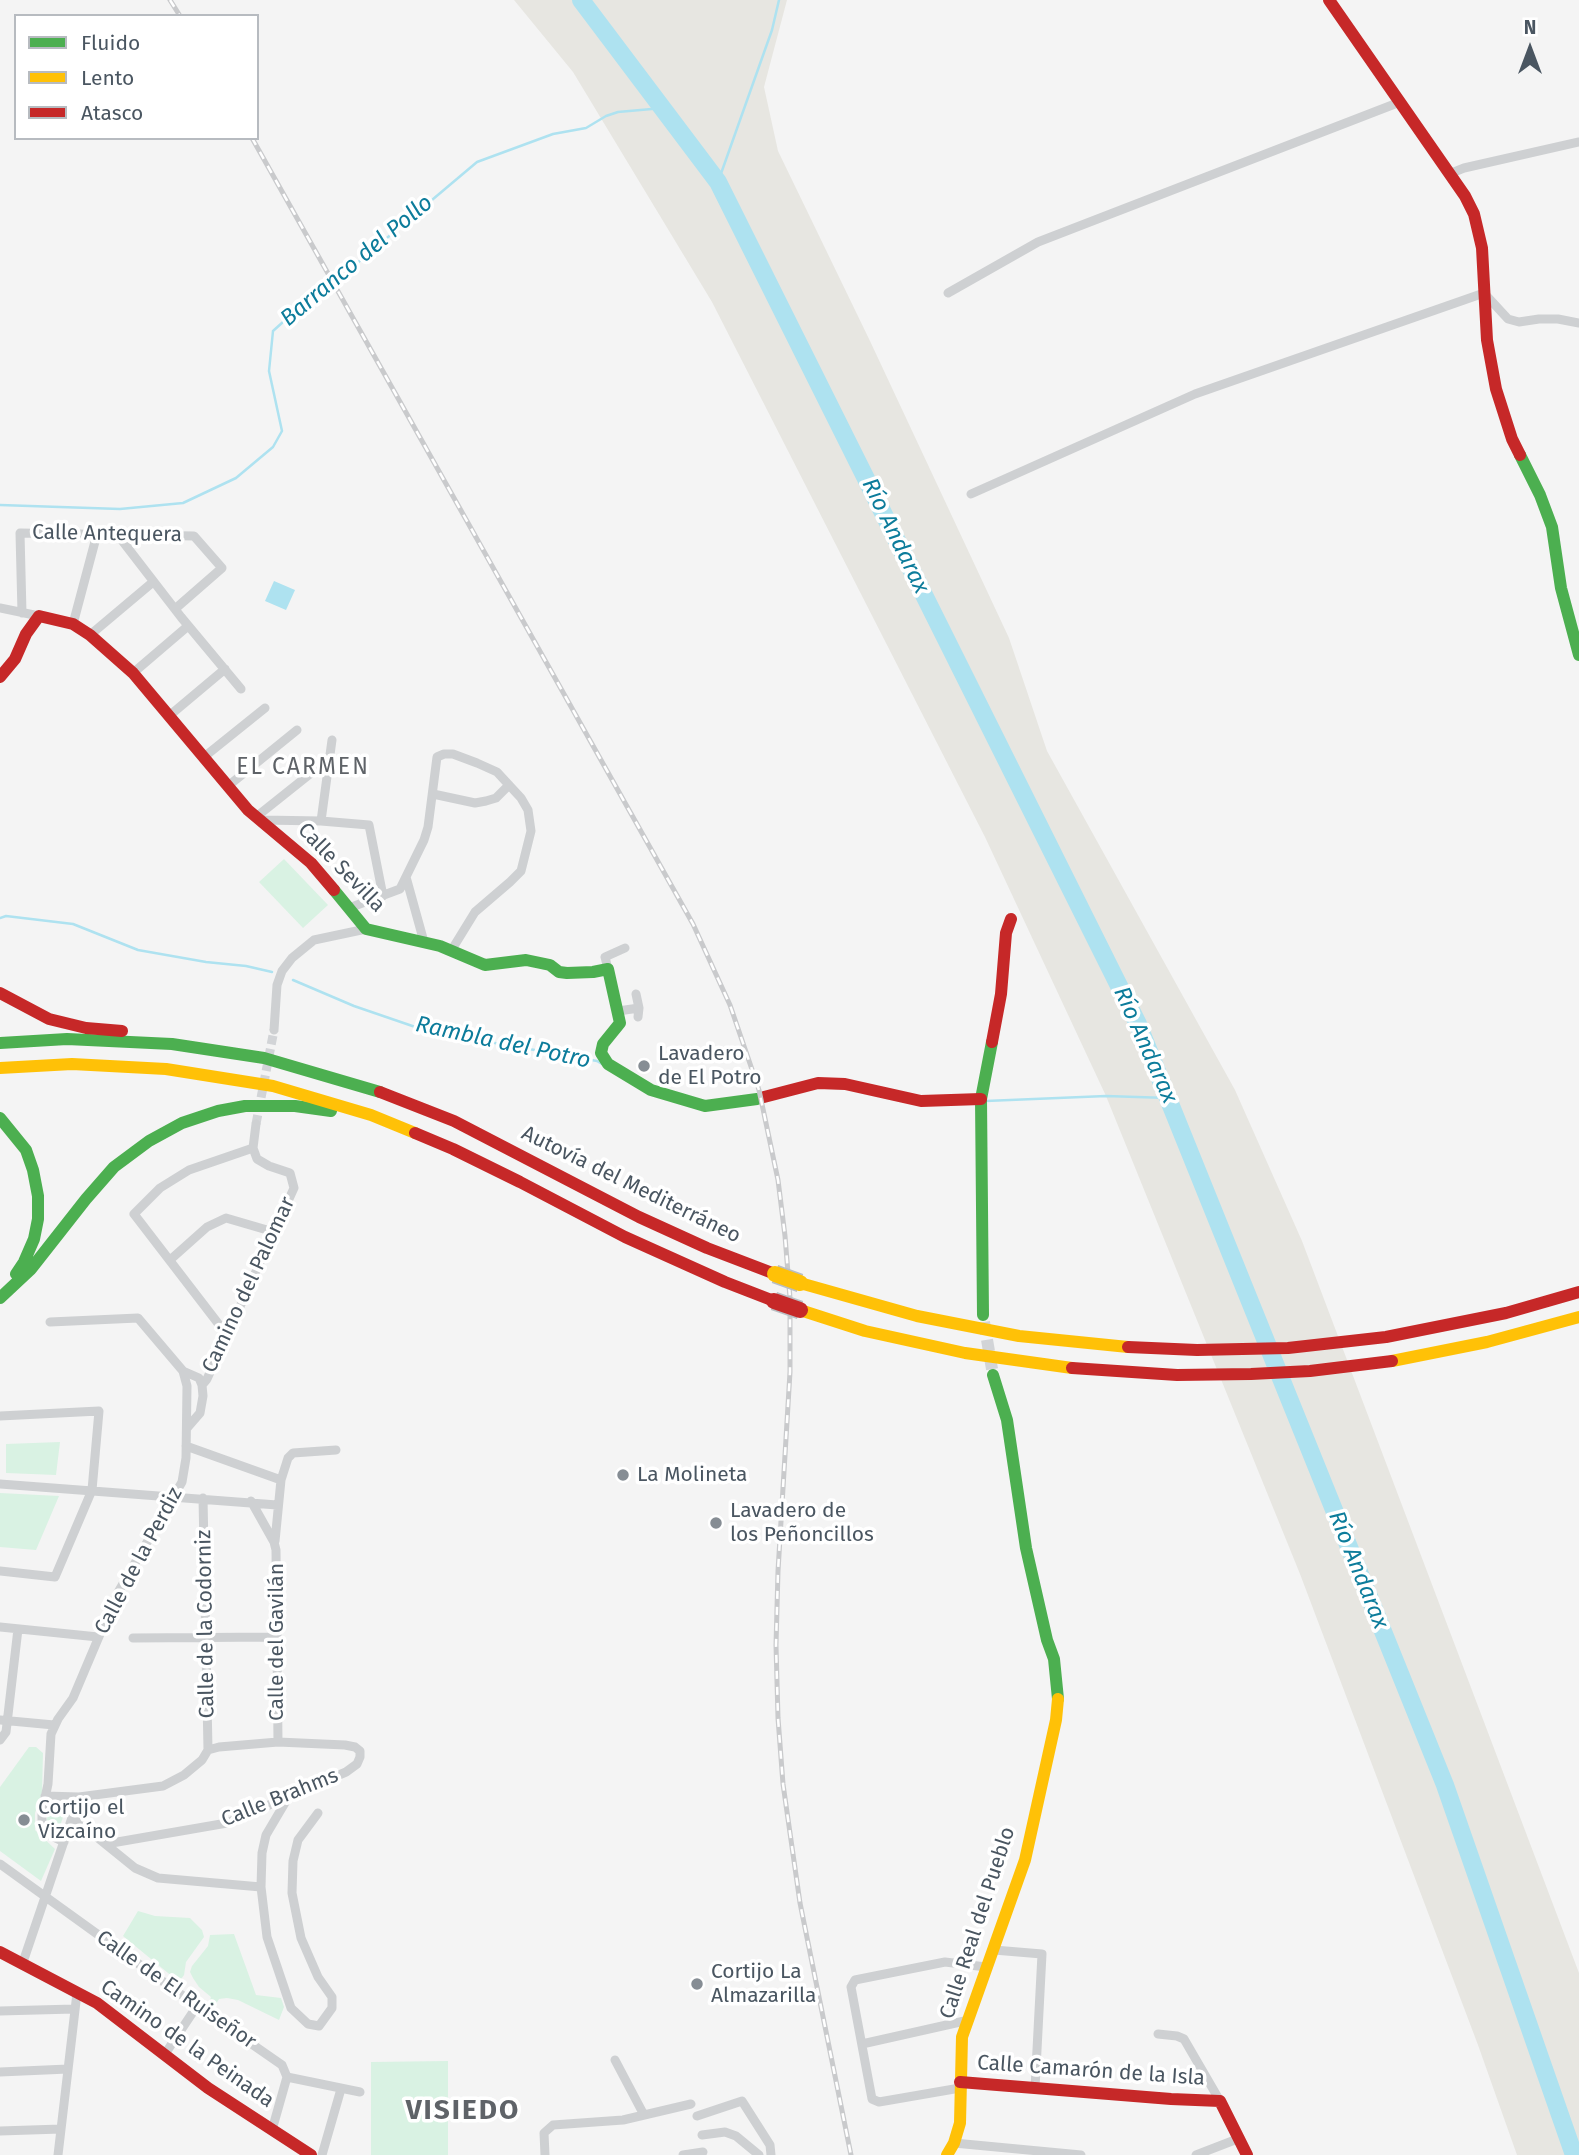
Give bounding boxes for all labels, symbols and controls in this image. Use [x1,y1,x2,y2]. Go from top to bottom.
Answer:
legend [14,14,259,140]
north arrow [1495,14,1565,84]
text: N [1524,16,1536,39]
text: Fluido [81,30,140,56]
text: Lento [81,65,134,91]
text: Atasco [81,100,143,126]
water label: Barranco del Pollo [275,189,439,333]
water label: Río Andarax [855,474,935,598]
street label: Calle Antequera [32,520,182,548]
district label: EL CARMEN [237,754,369,782]
street label: Calle Sevilla [292,818,390,918]
water label: Río Andarax [1107,982,1183,1108]
water label: Rambla del Potro [413,1011,593,1075]
place label: Lavadero de El Potro [658,1041,762,1091]
marker: Lavadero de El Potro [636,1058,652,1074]
street label: Autovía del Mediterráneo [517,1121,745,1249]
street label: Camino del Palomar [197,1193,301,1377]
place label: La Molineta [637,1462,748,1488]
marker: La Molineta [615,1467,631,1483]
street label: Calle de la Perdiz [90,1483,188,1639]
place label: Lavadero de los Peñoncillos [730,1498,874,1548]
water label: Río Andarax [1322,1507,1394,1633]
marker: Lavadero de los Peñoncillos [708,1515,724,1531]
street label: Calle de la Codorniz [192,1530,220,1718]
street label: Calle del Gavilán [264,1563,290,1721]
street label: Calle Brahms [218,1763,342,1833]
place label: Cortijo el Vizcaíno [38,1795,125,1845]
marker: Cortijo el Vizcaíno [16,1812,32,1828]
street label: Calle Real del Pueblo [935,1824,1021,2022]
street label: Calle de El Ruiseñor [91,1925,261,2055]
place label: Cortijo La Almazarilla [711,1959,817,2009]
street label: Camino de la Peinada [95,1975,279,2113]
marker: Cortijo La Almazarilla [689,1976,705,1992]
street label: Calle Camarón de la Isla [976,2050,1206,2092]
district label: VISIEDO [407,2094,519,2128]

